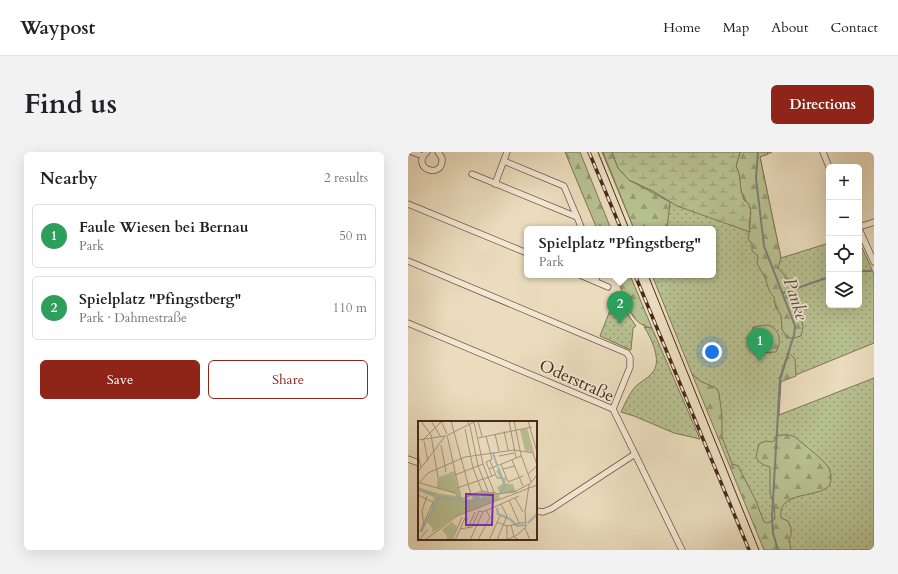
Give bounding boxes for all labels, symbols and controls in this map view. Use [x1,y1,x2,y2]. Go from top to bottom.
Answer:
text: Waypost [20,15,95,41]
text: Home [663,18,701,37]
text: Map [723,18,749,37]
text: About [771,18,808,37]
text: Contact [830,18,878,37]
text: Find us [24,85,117,123]
button: Directions [771,85,874,124]
map controls [826,164,862,308]
button: + [826,164,862,200]
text: Nearby [40,167,97,190]
text: 2 results [324,169,368,187]
button: − [826,200,862,236]
text: Faule Wiesen bei Bernau [79,217,249,237]
popup [524,226,716,278]
text: 1 [51,227,57,245]
text: 50 m [339,227,367,245]
text: Spielplatz "Pfingstberg" [539,233,701,253]
button: locate [826,236,862,272]
text: Park [79,237,104,255]
text: Park [539,253,564,271]
button: layers [826,272,862,308]
water label: Panke [777,275,814,325]
text: Spielplatz "Pfingstberg" [79,289,241,309]
pin: 2 [607,291,633,324]
text: 2 [51,299,57,317]
text: 110 m [333,299,367,317]
text: Park · Dahmestraße [79,309,187,327]
pin: 1 [747,328,773,361]
your location [702,342,722,362]
street label: Oderstraße [536,354,618,407]
button: Save [40,360,200,399]
button: Share [208,360,368,399]
inset map [418,421,537,540]

